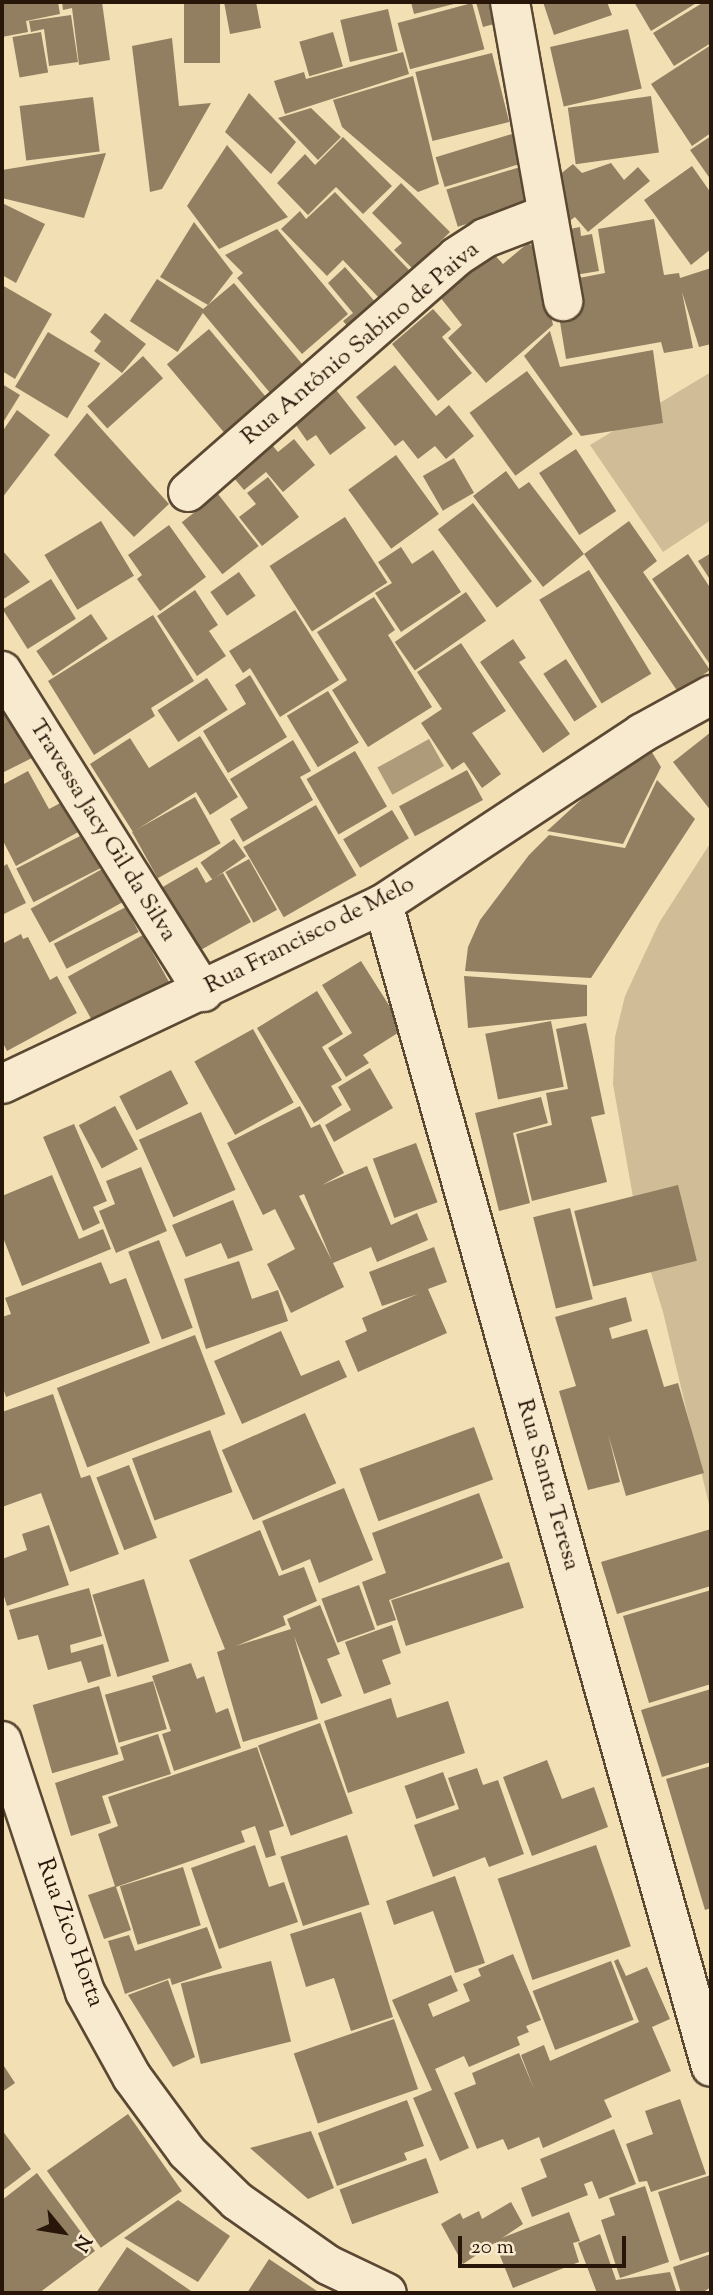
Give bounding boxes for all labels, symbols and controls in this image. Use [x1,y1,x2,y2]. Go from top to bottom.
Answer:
street label: Rua Antônio Sabino de Paiva [236,236,486,452]
street label: Travessa Jacy Gil da Silva [22,715,182,947]
street label: Rua Francisco de Melo [200,871,420,1001]
street label: Rua Santa Teresa [509,1396,585,1574]
street label: Rua Zico Horta [29,1855,109,2011]
north arrow [28,2197,98,2267]
scale bar [461,2222,629,2266]
text: N [66,2229,97,2256]
text: 20 m [471,2233,514,2263]

